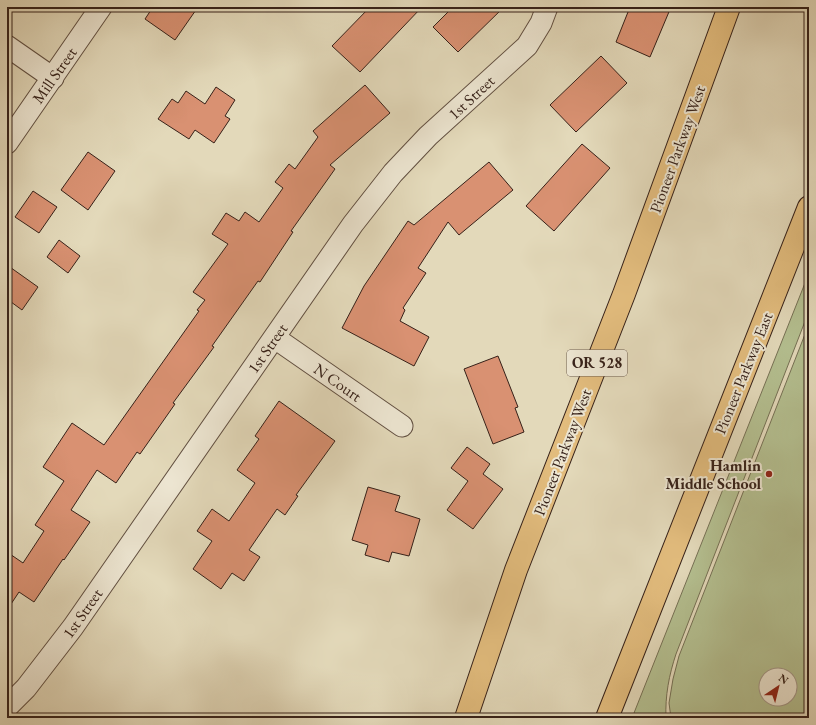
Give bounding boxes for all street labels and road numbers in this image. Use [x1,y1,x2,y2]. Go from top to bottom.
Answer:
street label: Mill Street [27,43,81,108]
street label: 1st Street [444,71,499,124]
street label: Pioneer Parkway West [645,83,710,216]
street label: Pioneer Parkway East [709,309,777,437]
street label: 1st Street [243,319,292,377]
road number: OR 528 [567,350,627,376]
street label: N Court [310,358,366,406]
street label: Pioneer Parkway West [529,386,596,518]
street label: 1st Street [58,584,107,642]

